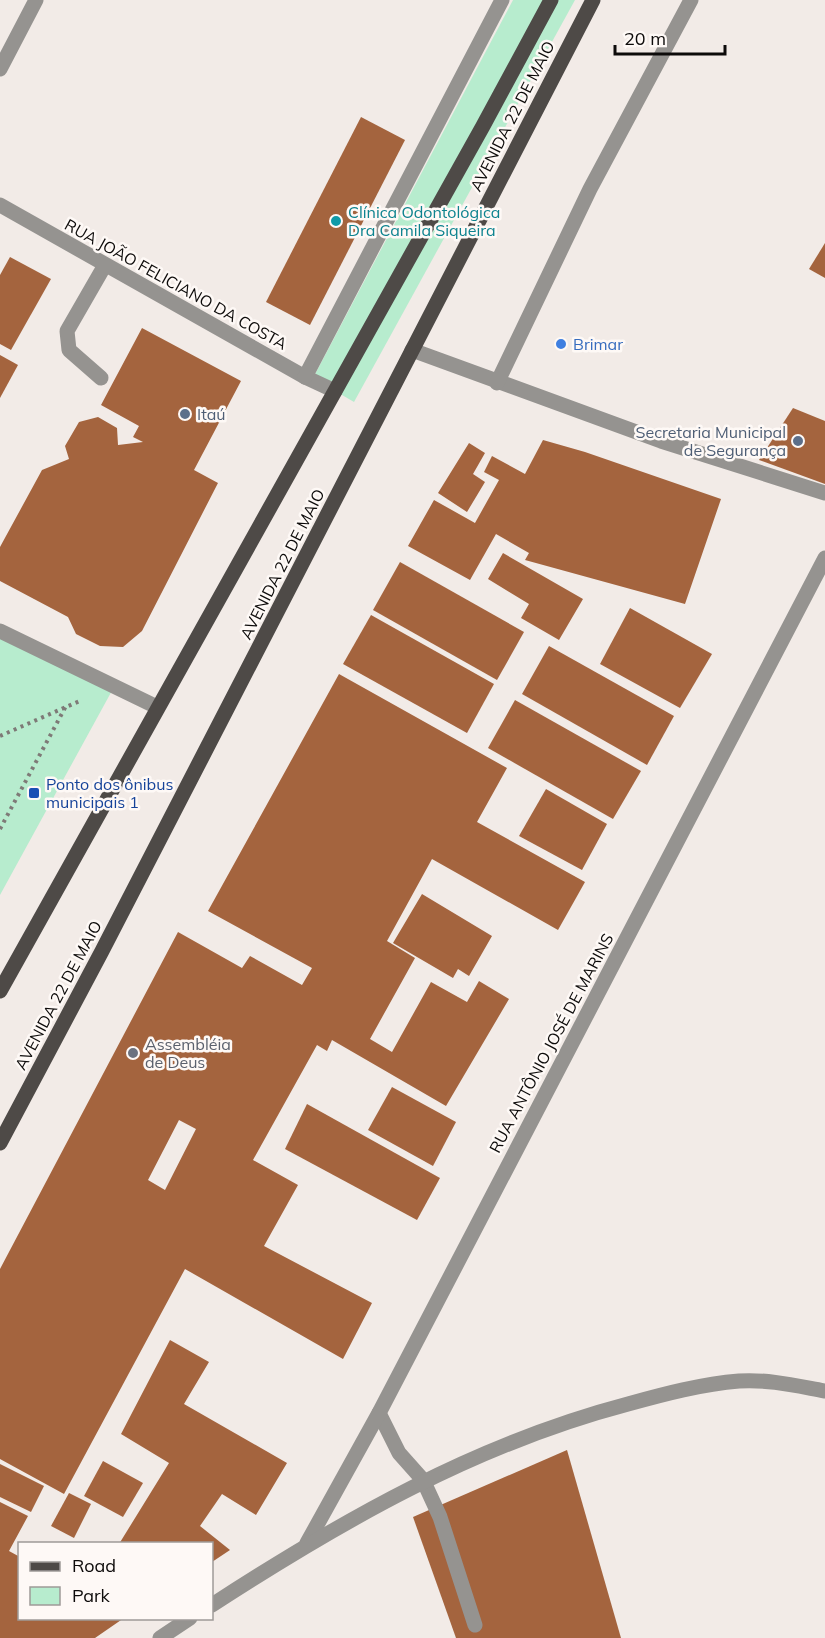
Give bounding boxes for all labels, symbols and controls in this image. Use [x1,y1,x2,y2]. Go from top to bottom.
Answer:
scale bar [615,18,724,56]
text: 20 m [624,27,666,50]
street label: AVENIDA 22 DE MAIO [465,37,559,195]
place label: Clínica Odontológica Dra Camila Siqueira [348,202,500,240]
street label: RUA JOÃO FELICIANO DA COSTA [61,214,291,354]
marker: Clínica Odontológica Dra Camila Siqueira [329,214,343,228]
place label: Brimar [573,334,623,354]
marker: Brimar [554,337,568,351]
place label: Itaú [197,404,226,424]
marker: Itaú [178,407,192,421]
place label: Secretaria Municipal de Segurança [636,422,786,460]
marker: Secretaria Municipal de Segurança [791,434,805,448]
street label: AVENIDA 22 DE MAIO [235,485,329,643]
place label: Ponto dos ônibus municipais 1 [46,774,173,812]
marker: Ponto dos ônibus municipais 1 [27,786,41,800]
street label: AVENIDA 22 DE MAIO [10,917,106,1073]
street label: RUA ANTÔNIO JOSÉ DE MARINS [485,930,617,1156]
place label: Assembléia de Deus [145,1034,231,1072]
marker: Assembléia de Deus [126,1046,140,1060]
legend [18,1542,213,1620]
text: Road [72,1554,116,1577]
text: Park [72,1584,111,1607]

